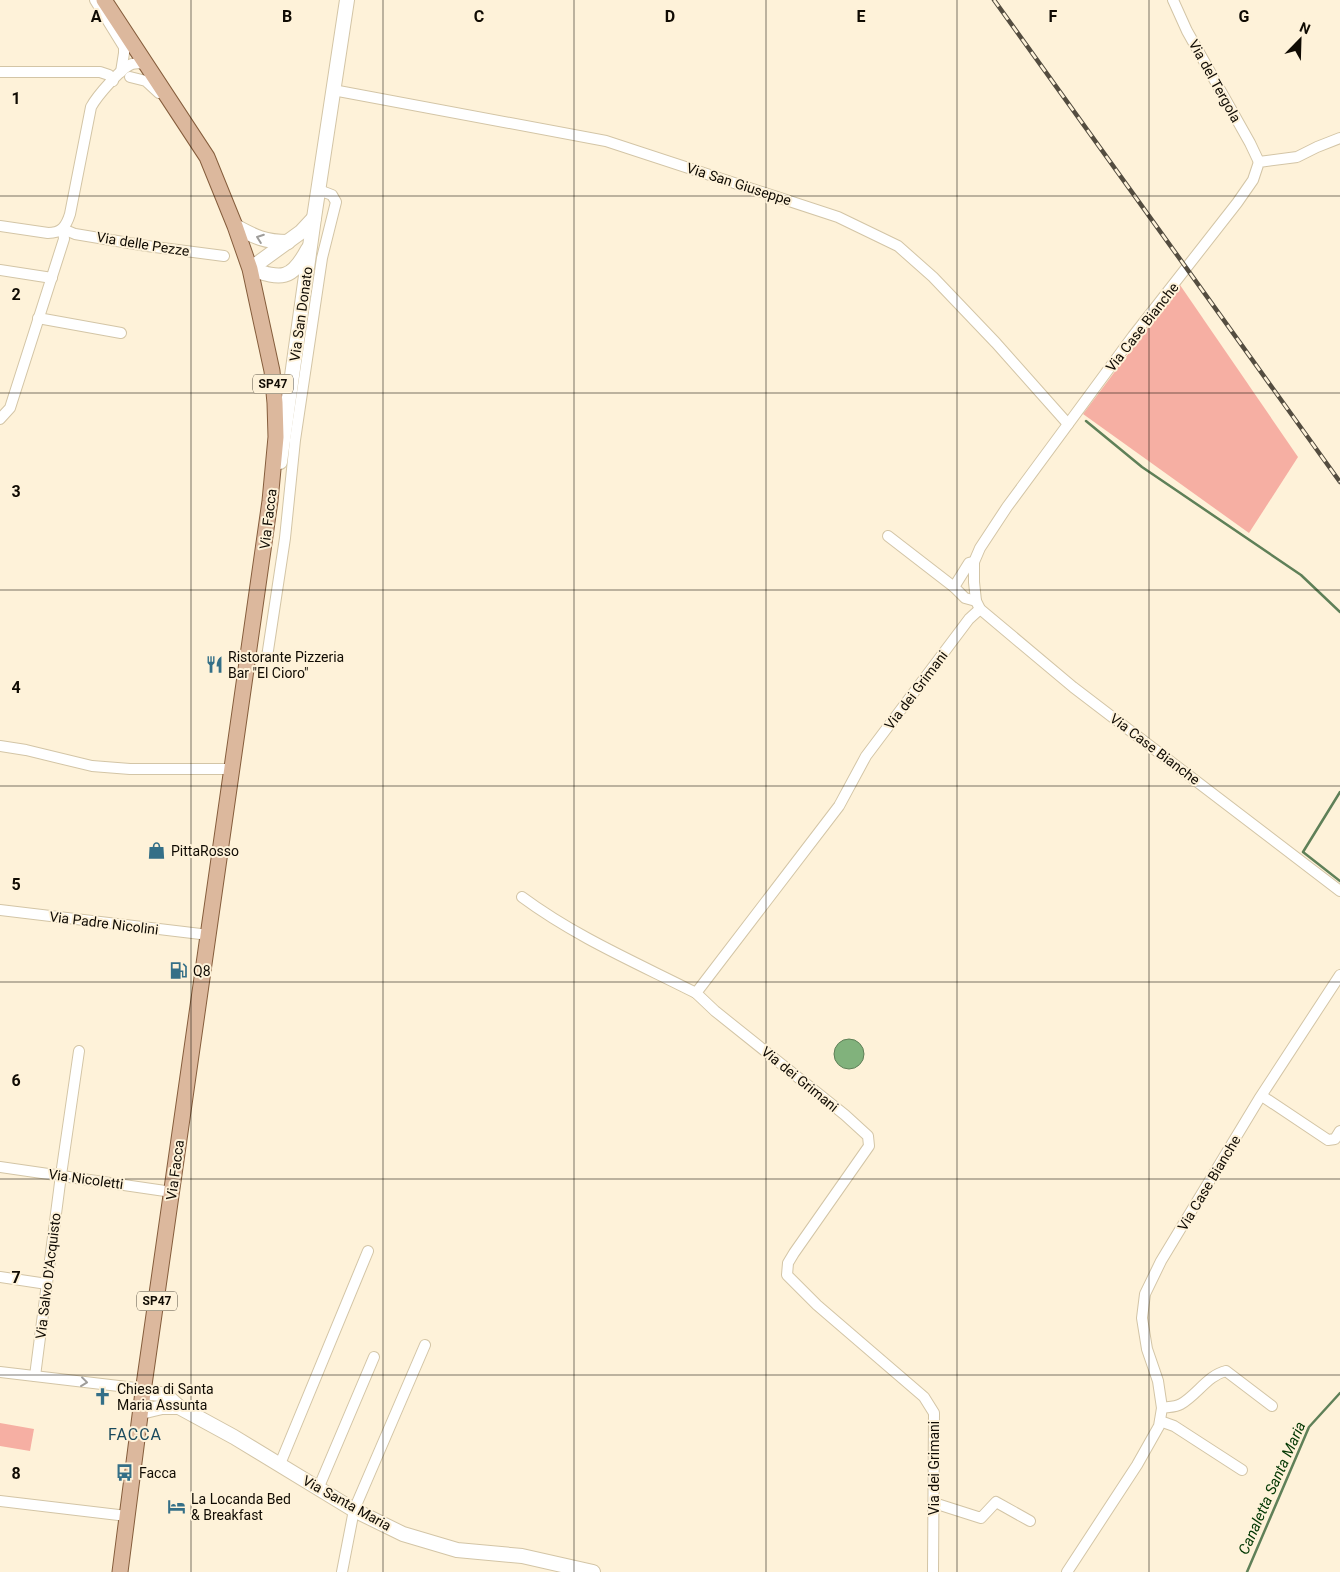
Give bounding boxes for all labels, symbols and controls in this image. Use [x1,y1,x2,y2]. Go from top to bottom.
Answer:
text: A [91,7,102,26]
text: B [282,7,292,26]
text: C [474,7,484,26]
text: D [665,7,675,26]
text: E [857,7,866,26]
text: F [1049,7,1058,26]
text: G [1239,7,1250,26]
north arrow [1275,15,1325,65]
text: N [1297,19,1313,37]
street label: Via del Tergola [1186,37,1244,125]
text: 1 [11,89,21,108]
street label: Via San Giuseppe [685,160,793,208]
street label: Via delle Pezze [95,229,191,259]
one-way arrow [257,234,265,244]
street label: Via San Donato [286,266,316,362]
street label: Via Case Bianche [1102,279,1182,375]
text: 2 [11,285,21,304]
road number: SP47 [253,374,293,394]
text: 3 [11,482,21,501]
street label: Via Facca [256,488,280,550]
street label: Via dei Grimani [881,648,951,732]
place label: Ristorante Pizzeria Bar "El Cioro" [228,649,344,681]
restaurant icon: Ristorante Pizzeria Bar "El Cioro" [204,655,224,675]
text: 4 [11,678,21,697]
street label: Via Case Bianche [1107,710,1203,788]
shop icon: PittaRosso [147,841,167,861]
place label: PittaRosso [171,843,239,859]
text: 5 [11,875,21,894]
street label: Via Padre Nicolini [49,908,159,938]
fuel station icon: Q8 [169,961,189,981]
place label: Q8 [193,963,211,979]
street label: Via dei Grimani [758,1043,842,1115]
text: 6 [11,1071,21,1090]
street label: Via Case Bianche [1174,1133,1244,1233]
street label: Via Facca [163,1139,187,1201]
street label: Via Nicoletti [47,1166,125,1192]
street label: Via Salvo D'Acquisto [32,1212,64,1340]
text: 7 [11,1268,21,1287]
road number: SP47 [137,1292,177,1310]
one-way arrow [80,1376,88,1387]
place label: Chiesa di Santa Maria Assunta [117,1381,214,1413]
church icon: Chiesa di Santa Maria Assunta [93,1387,113,1407]
water label: Canaletta Santa Maria [1235,1419,1309,1557]
street label: Via dei Grimani [926,1421,942,1515]
district label: FACCA [108,1425,162,1444]
bus stop icon: Facca [115,1463,135,1483]
text: 8 [11,1464,21,1483]
place label: Facca [139,1465,176,1481]
street label: Via Santa Maria [300,1472,394,1534]
place label: La Locanda Bed & Breakfast [191,1491,291,1523]
hotel icon: La Locanda Bed & Breakfast [167,1497,187,1517]

